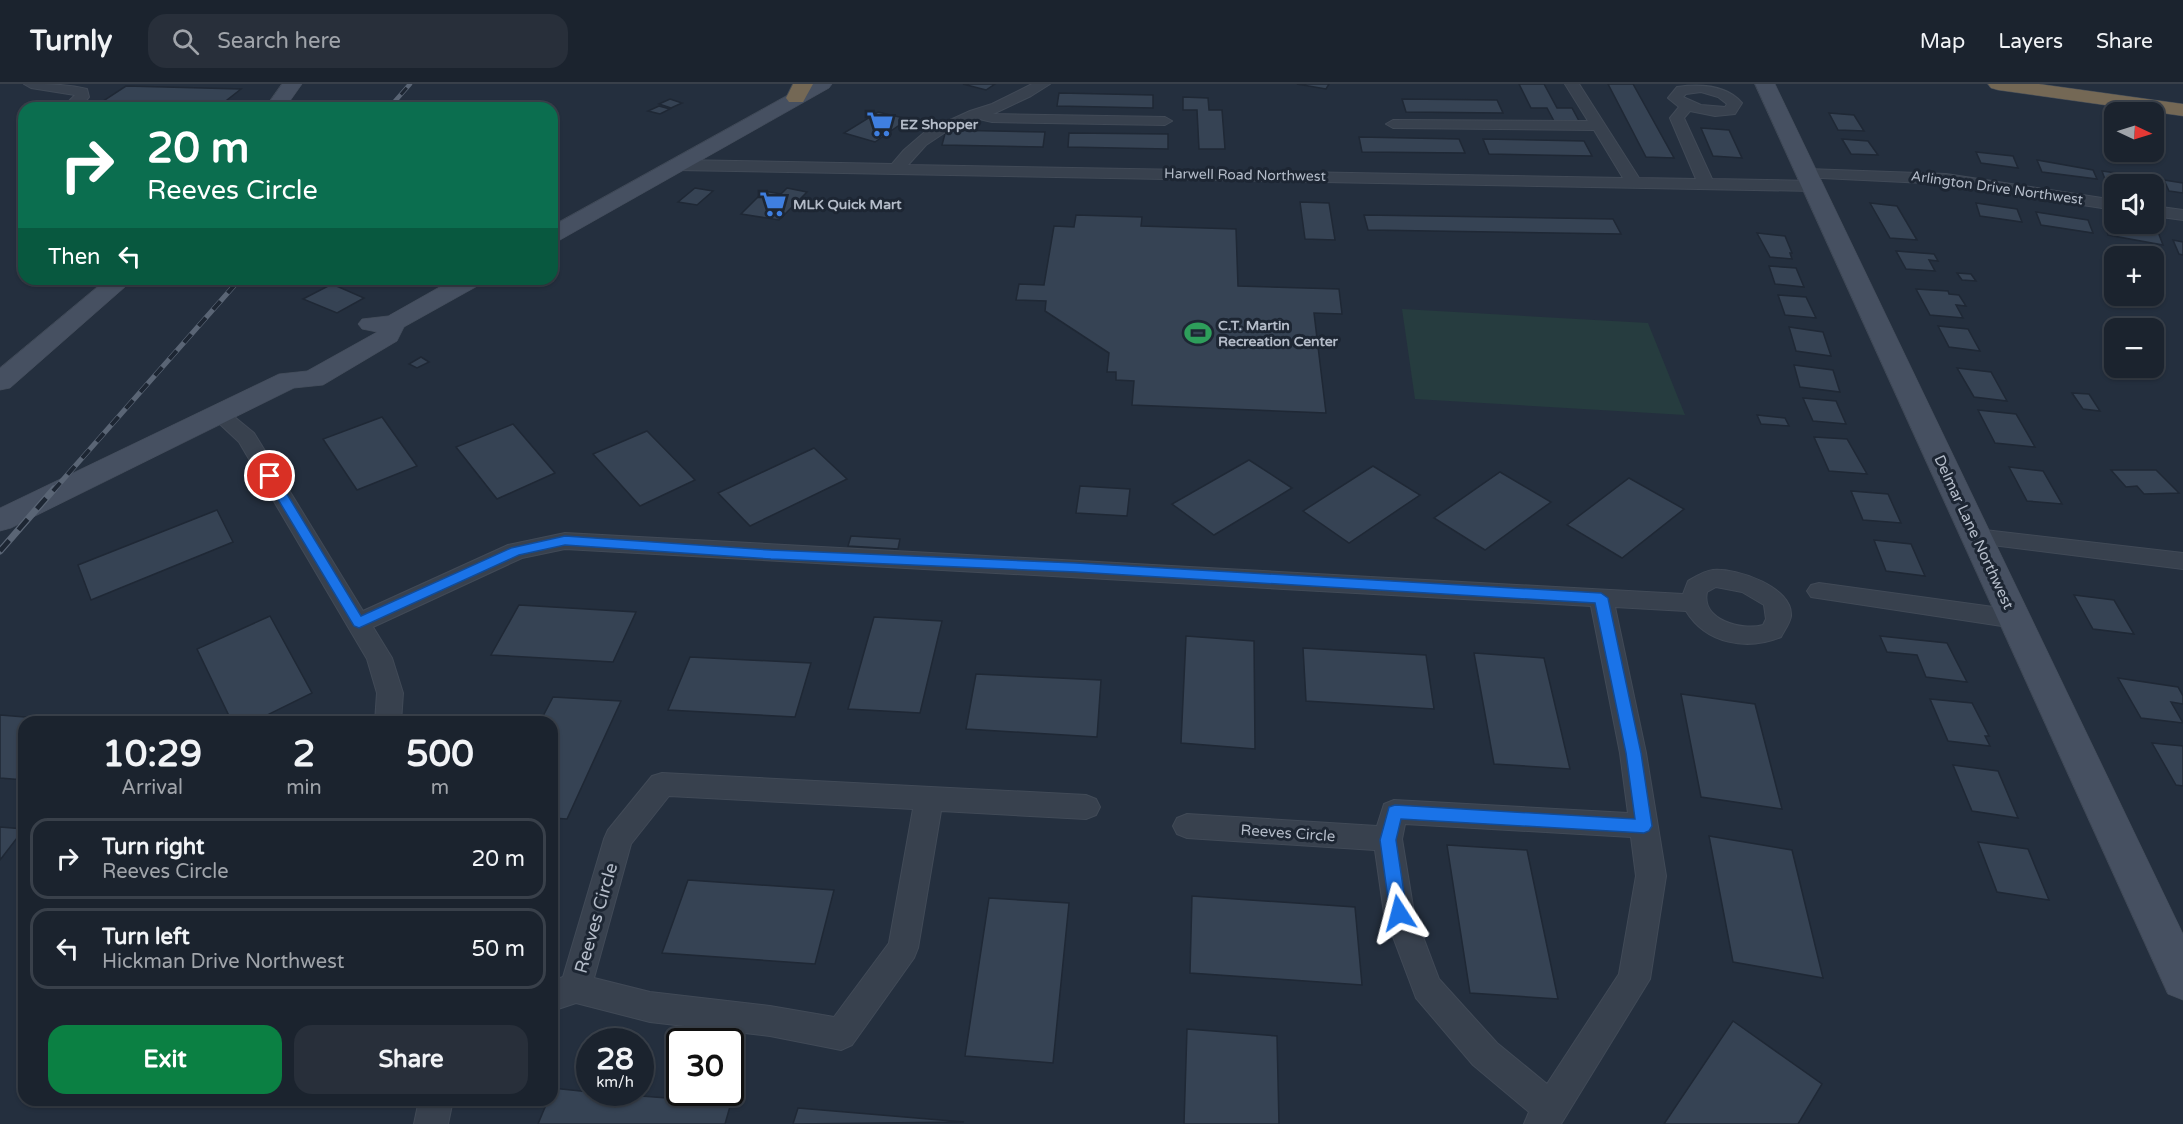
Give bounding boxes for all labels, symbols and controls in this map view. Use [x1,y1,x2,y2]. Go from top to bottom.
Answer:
search box [148,14,568,68]
text: Turnly [30,24,112,58]
icon: search [169,25,202,58]
text: Search here [217,28,341,54]
text: Map [1920,29,1965,54]
text: Layers [1998,29,2063,54]
text: Share [2096,29,2153,54]
north arrow [2104,102,2164,162]
map controls [2104,102,2164,378]
supermarket icon: EZ Shopper [865,109,895,139]
place label: EZ Shopper [900,116,979,133]
text: 20 m [147,123,249,174]
icon: right [48,126,126,204]
street label: Harwell Road Northwest [1164,165,1327,185]
street label: Arlington Drive Northwest [1910,167,2085,209]
text: Reeves Circle [147,174,318,207]
button: sound [2104,174,2164,234]
supermarket icon: MLK Quick Mart [758,189,788,219]
place label: MLK Quick Mart [793,196,902,213]
icon: left [113,240,146,273]
text: Then [48,244,101,270]
button: + [2104,246,2164,306]
place label: C.T. Martin Recreation Center [1218,317,1339,350]
sports icon: C.T. Martin Recreation Center [1183,318,1213,348]
button: − [2104,318,2164,378]
pin [244,450,295,501]
street label: Delmar Lane Northwest [1930,452,2018,612]
icon: arrive [253,459,286,492]
text: 10:29 [102,733,202,776]
text: 2 [293,733,315,776]
text: 500 [406,733,474,776]
text: Arrival [121,776,183,800]
text: min [286,776,322,800]
text: m [431,776,449,800]
street label: Reeves Circle [1240,821,1336,845]
text: Turn right [102,834,204,860]
icon: right [51,842,84,875]
text: 20 m [471,846,525,872]
text: Reeves Circle [102,860,229,884]
street label: Reeves Circle [570,860,622,976]
position arrow [1367,881,1431,945]
text: Turn left [102,924,190,950]
icon: left [51,932,84,965]
text: 50 m [471,936,525,962]
text: Hickman Drive Northwest [102,950,344,974]
button: Exit [48,1025,282,1094]
button: Share [294,1025,528,1094]
speed limit sign: 30 [666,1028,744,1106]
text: 28 [596,1041,634,1078]
text: km/h [596,1073,634,1091]

